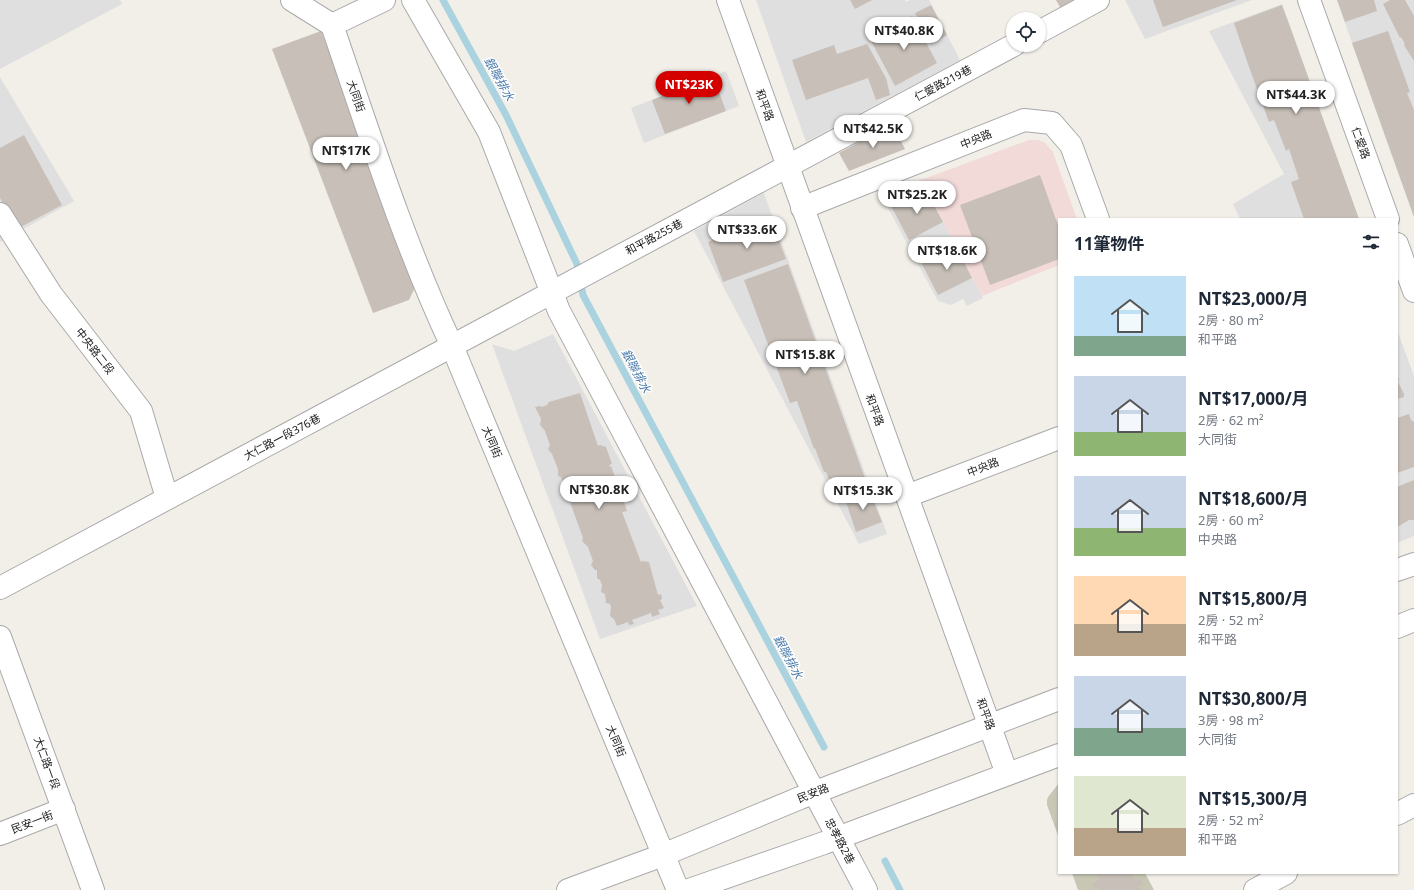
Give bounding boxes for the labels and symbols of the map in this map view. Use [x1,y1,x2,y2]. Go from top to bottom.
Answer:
pin: NT$40.8K [863,17,945,51]
water label: 銀聯排水 [480,54,519,105]
street label: 仁愛路219巷 [911,61,974,104]
pin: NT$23K [656,71,722,105]
street label: 大同街 [344,78,369,114]
pin: NT$44.3K [1255,81,1337,115]
street label: 和平路 [753,87,778,123]
pin: NT$42.5K [832,115,914,149]
street label: 中央路 [958,125,994,152]
street label: 仁愛路 [1349,125,1374,161]
pin: NT$17K [313,137,379,171]
pin: NT$25.2K [876,181,958,215]
street label: 和平路255巷 [622,215,685,258]
pin: NT$33.6K [706,216,788,250]
pin: NT$18.6K [906,237,988,271]
street label: 中央路二段 [73,324,118,377]
pin: NT$15.8K [764,341,846,375]
water label: 銀聯排水 [618,346,656,397]
street label: 和平路 [863,392,888,428]
street label: 大仁路一段376巷 [241,410,323,463]
street label: 大同街 [479,424,506,460]
street label: 中央路 [965,454,1001,479]
pin: NT$30.8K [558,476,640,510]
pin: NT$15.3K [822,477,904,511]
water label: 銀聯排水 [770,632,808,683]
street label: 和平路 [974,696,999,732]
street label: 大同街 [603,723,630,759]
street label: 大仁路一段 [31,734,64,791]
street label: 民安路 [795,780,831,805]
street label: 民安一街 [9,807,55,836]
street label: 忠孝路2巷 [822,815,859,866]

